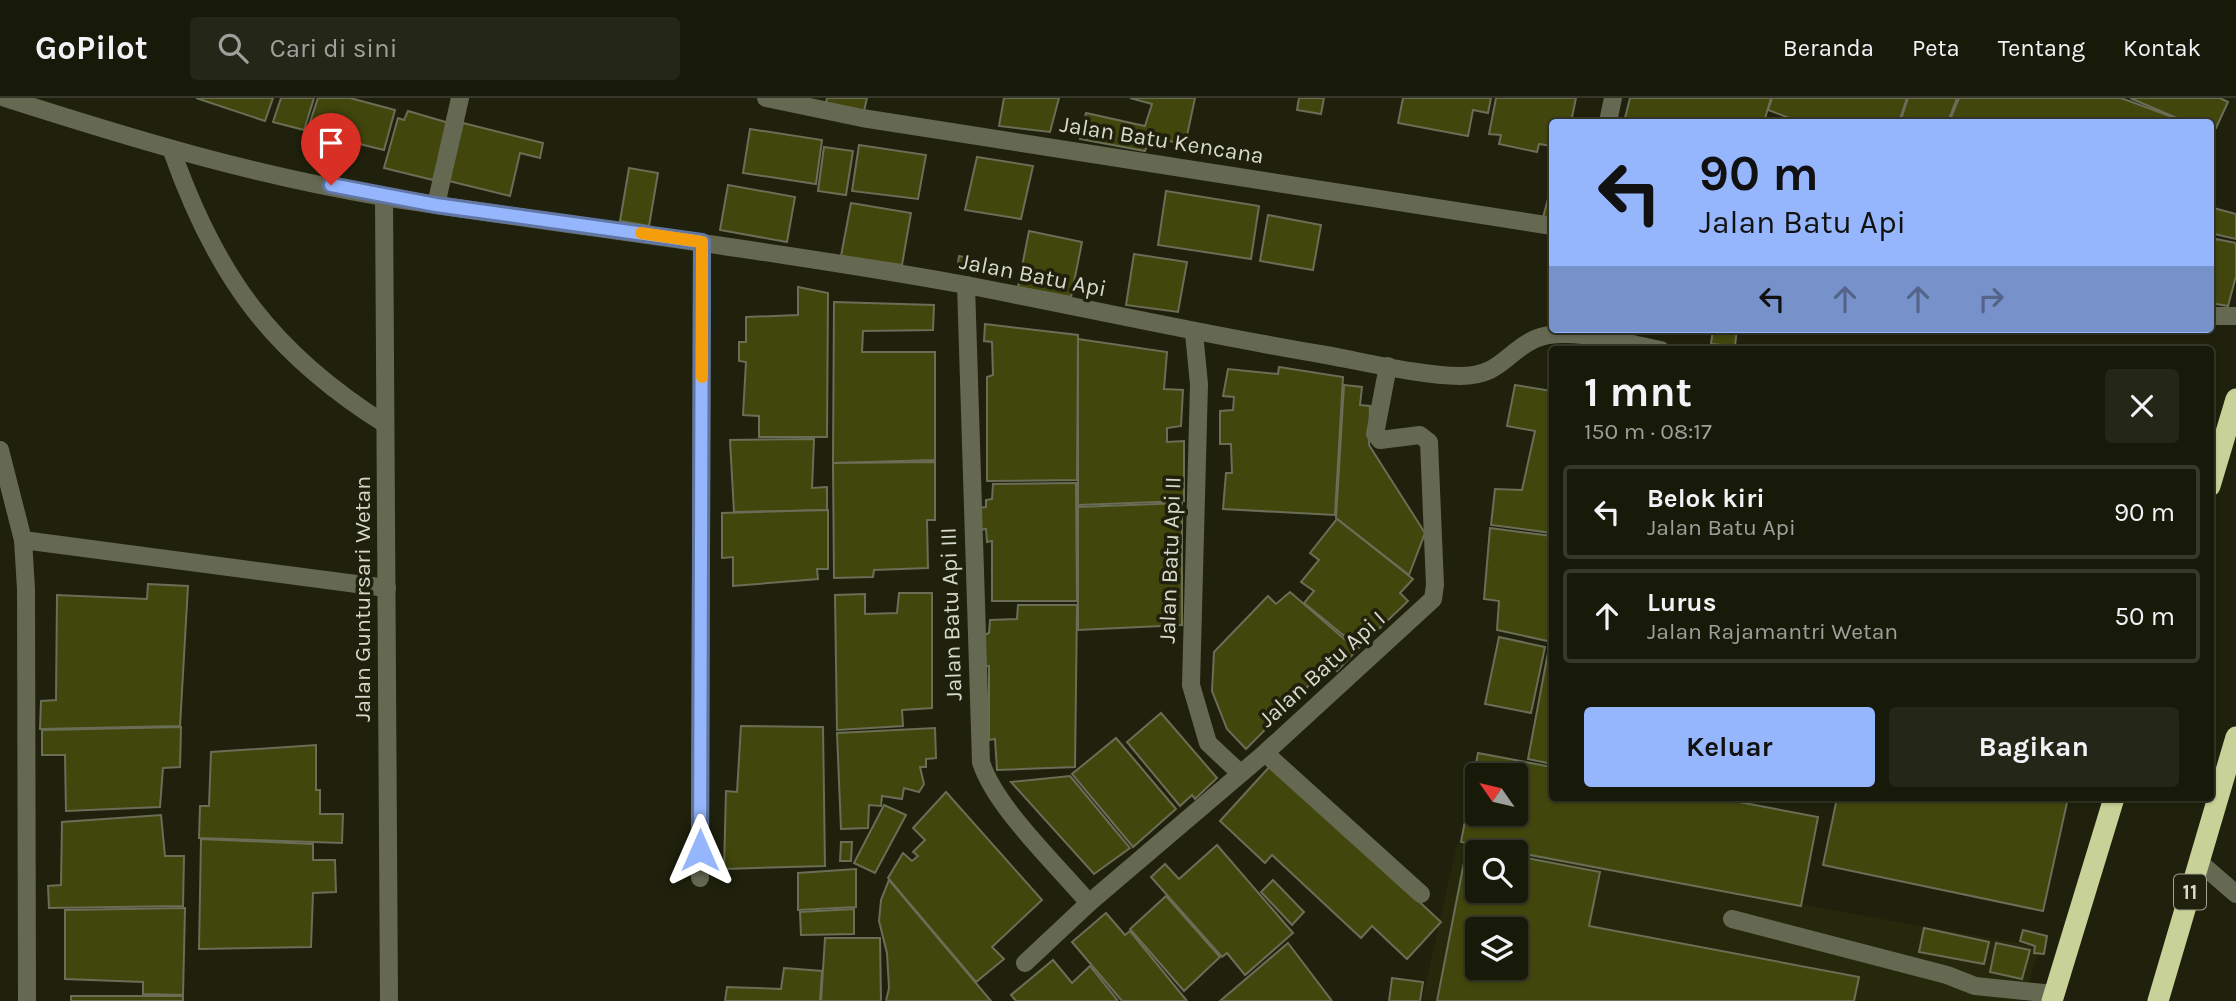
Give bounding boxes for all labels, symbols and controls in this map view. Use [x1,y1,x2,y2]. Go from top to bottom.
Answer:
search box [190,17,680,80]
text: GoPilot [35,29,148,67]
icon: search [214,29,252,67]
text: Cari di sini [270,33,398,64]
text: Beranda [1783,34,1874,62]
text: Peta [1912,34,1960,62]
text: Tentang [1998,34,2085,62]
text: Kontak [2123,34,2201,62]
street label: Jalan Batu Kencana [1058,111,1266,169]
pin [301,113,361,185]
icon: arrive [312,124,350,162]
text: 90 m [1699,145,1819,202]
icon: left [1584,147,1675,238]
text: Jalan Batu Api [1699,204,1906,241]
street label: Jalan Batu Api [957,248,1109,302]
icon: left [1753,280,1791,318]
icon: ahead [1826,280,1864,318]
icon: ahead [1899,280,1937,318]
icon: right [1972,280,2010,318]
text: 1 mnt [1584,367,1692,417]
button: close [2105,369,2179,443]
text: 150 m · 08:17 [1584,418,1712,445]
street label: Jalan Guntursari Wetan [349,476,376,722]
street label: Jalan Batu Api II [1154,476,1186,644]
text: Belok kiri [1647,483,1765,514]
icon: left [1588,493,1626,531]
text: 90 m [2114,497,2175,528]
text: Jalan Batu Api [1647,514,1796,541]
street label: Jalan Batu Api III [934,527,968,701]
text: Lurus [1647,587,1716,618]
icon: ahead [1588,597,1626,635]
text: 50 m [2114,601,2175,632]
street label: Jalan Batu Api I [1253,605,1391,733]
text: Jalan Rajamantri Wetan [1647,618,1898,645]
button: Keluar [1584,707,1875,787]
button: Bagikan [1889,707,2179,787]
north arrow [1465,763,1528,826]
map controls [1465,763,1528,980]
position arrow [663,813,737,887]
button: search [1465,840,1528,903]
road number: 11 [2174,874,2206,910]
button: layers [1465,917,1528,980]

